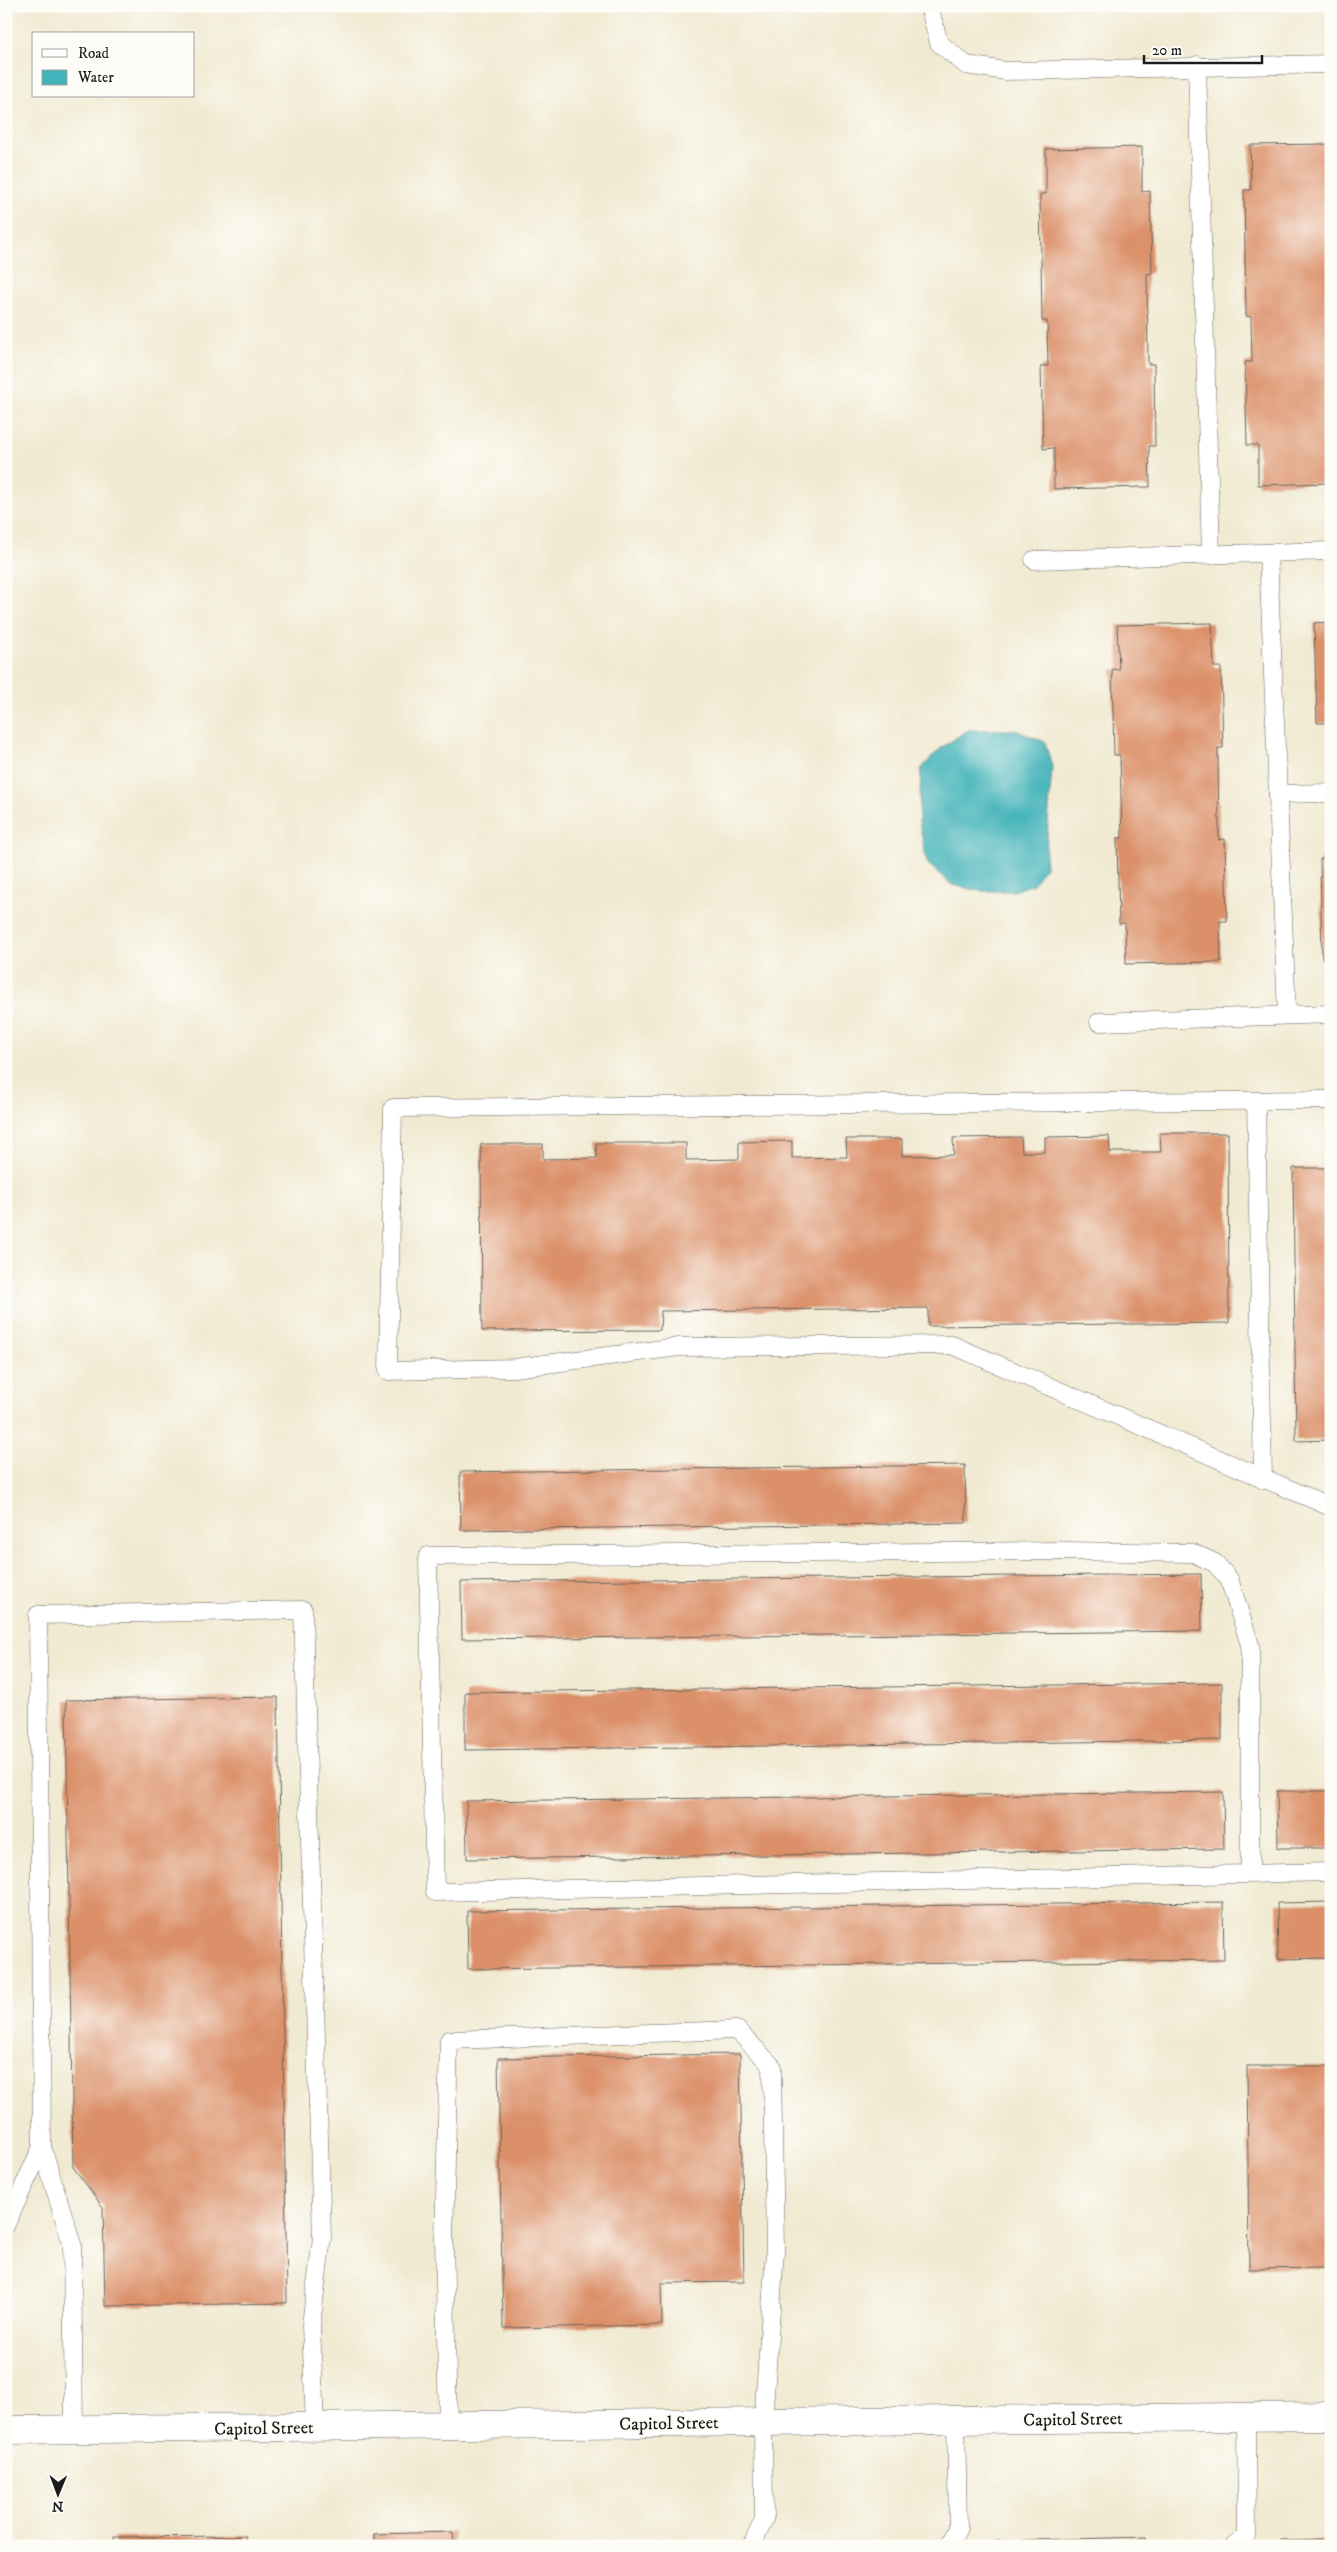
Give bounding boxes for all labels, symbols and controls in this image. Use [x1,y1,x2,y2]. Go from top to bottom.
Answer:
legend [32,32,195,98]
scale bar [1144,32,1262,64]
text: 20 m [1152,41,1182,60]
text: Road [78,44,110,63]
text: Water [77,68,114,87]
street label: Capitol Street [1023,2408,1123,2432]
street label: Capitol Street [619,2412,719,2436]
street label: Capitol Street [214,2417,314,2441]
north arrow [32,2470,82,2520]
text: N [51,2497,64,2515]

